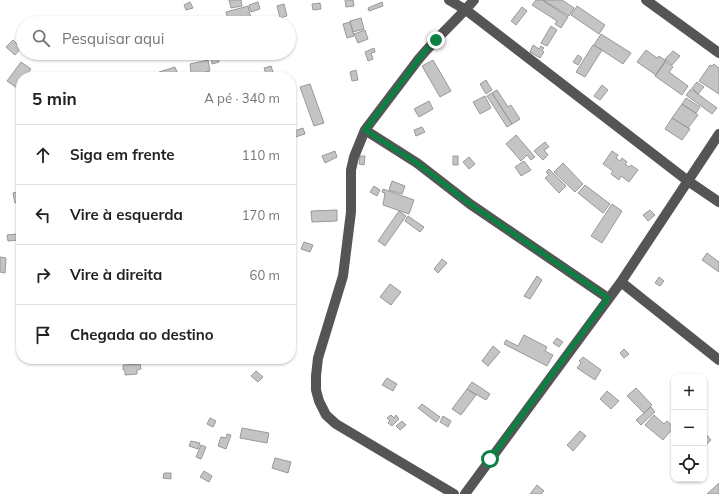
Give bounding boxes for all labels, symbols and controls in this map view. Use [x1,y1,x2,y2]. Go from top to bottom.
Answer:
search box [16,16,296,60]
icon: search [30,27,52,49]
text: Pesquisar aqui [62,29,164,48]
route end [427,31,445,49]
text: 5 min [32,88,77,109]
text: A pé · 340 m [204,90,280,106]
icon: ahead [32,144,54,166]
text: Siga em frente [70,145,175,164]
text: 110 m [242,147,280,163]
icon: left [32,204,54,226]
text: Vire à esquerda [70,205,183,224]
text: 170 m [242,207,280,223]
icon: right [32,264,54,286]
text: Vire à direita [70,265,162,284]
text: 60 m [250,267,280,283]
icon: arrive [32,324,54,346]
text: Chegada ao destino [70,325,214,344]
map controls [671,374,707,482]
button: + [671,374,707,410]
button: − [671,410,707,446]
button: locate [671,446,707,482]
route start [481,450,499,468]

